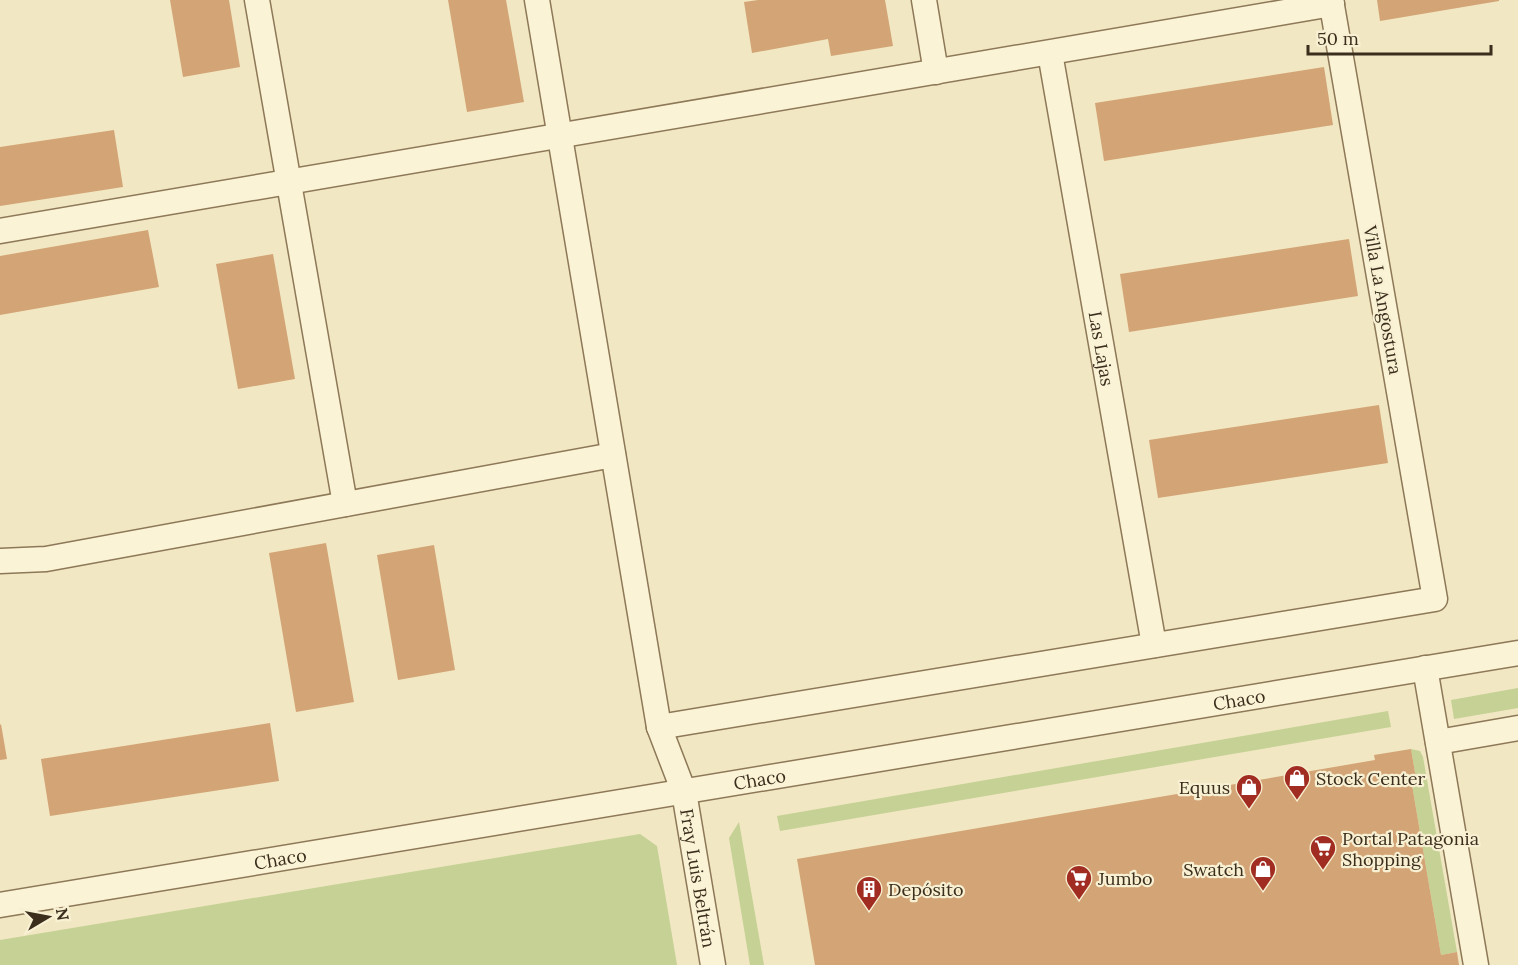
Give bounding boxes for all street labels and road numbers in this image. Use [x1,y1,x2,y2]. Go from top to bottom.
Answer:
street label: Villa La Angostura [1358,223,1407,376]
street label: Las Lajas [1084,309,1120,388]
street label: Chaco [1211,684,1267,715]
street label: Chaco [732,763,787,795]
street label: Fray Luis Beltrán [675,807,721,949]
street label: Chaco [252,843,308,874]

